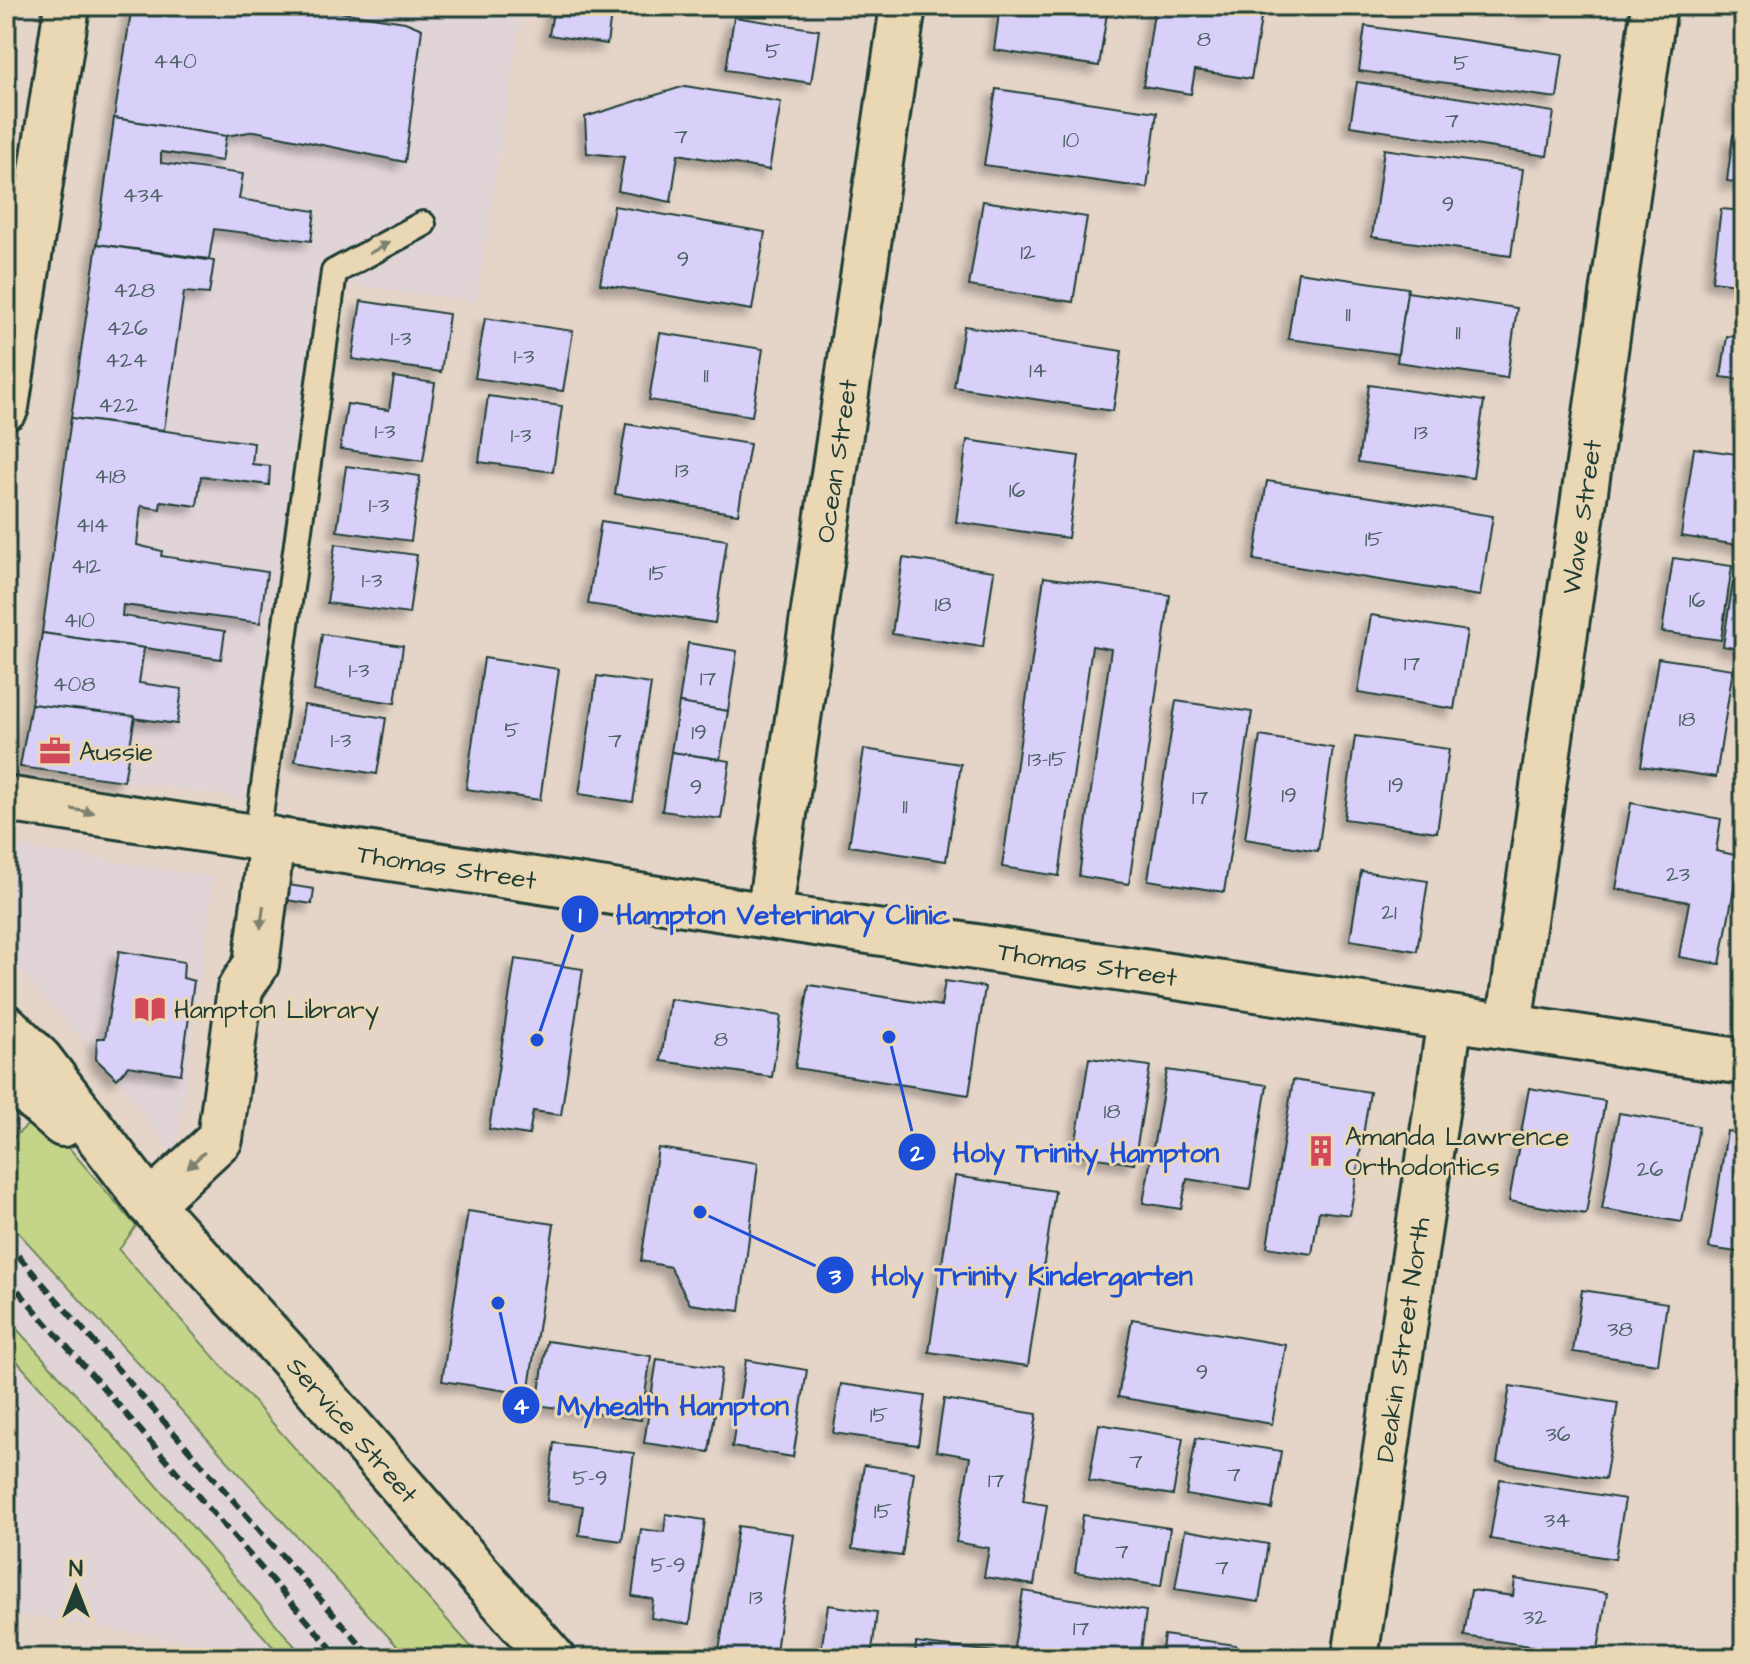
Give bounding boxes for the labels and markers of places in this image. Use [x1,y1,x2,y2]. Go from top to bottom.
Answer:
office icon: Aussie [38,734,72,768]
place label: Aussie [79,734,153,770]
callout: Hampton Veterinary Clinic [560,888,966,940]
library icon: Hampton Library [133,992,167,1026]
place label: Hampton Library [174,992,379,1030]
place label: Amanda Lawrence Orthodontics [1345,1119,1569,1185]
callout: Holy Trinity Hampton [897,1126,1235,1178]
building icon: Amanda Lawrence Orthodontics [1304,1134,1338,1168]
callout: Holy Trinity Kindergarten [815,1249,1209,1301]
callout: Myhealth Hampton [501,1379,805,1431]

